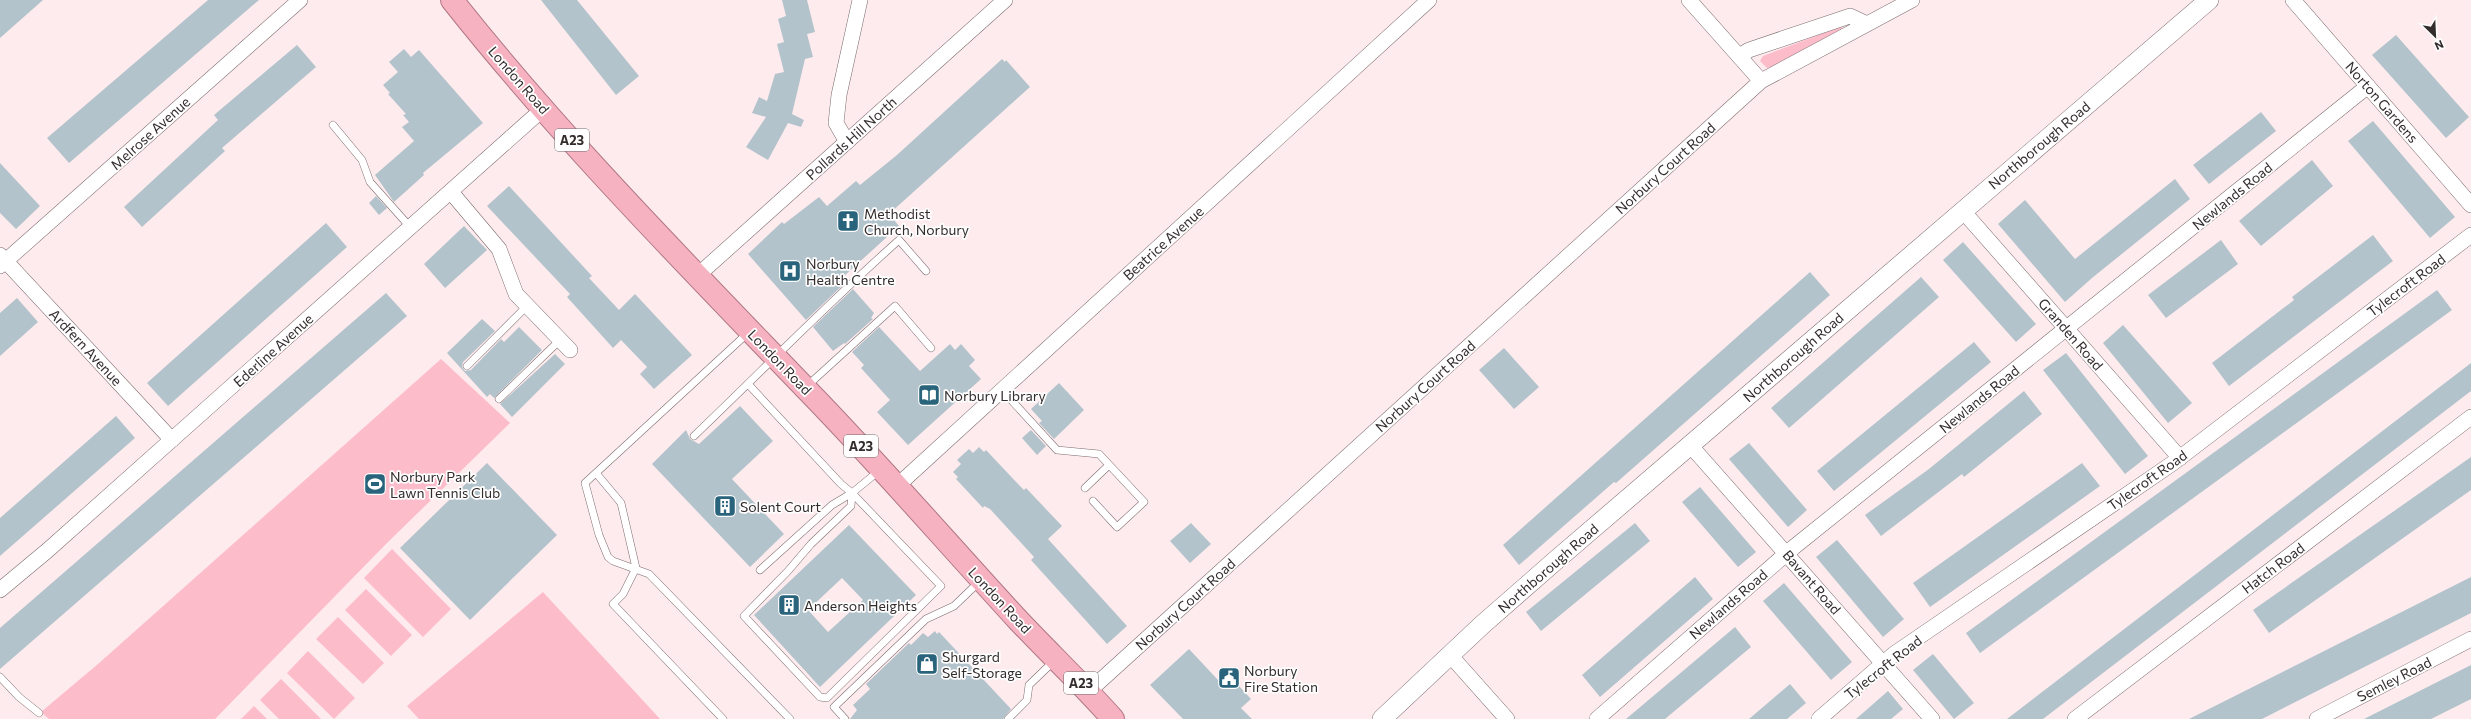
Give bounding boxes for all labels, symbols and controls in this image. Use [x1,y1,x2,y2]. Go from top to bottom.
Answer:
north arrow [2415,16,2455,56]
text: N [2433,38,2446,53]
street label: London Road [485,43,553,117]
street label: Norton Gardens [2342,58,2422,146]
street label: Melrose Avenue [107,93,193,173]
street label: Pollards Hill North [802,93,900,183]
street label: Northborough Road [1985,98,2093,192]
street label: Norbury Court Road [1612,119,1718,217]
road number: A23 [555,129,589,151]
street label: Newlands Road [2189,159,2275,233]
street label: Beatrice Avenue [1119,202,1207,284]
place label: Methodist Church, Norbury [864,205,969,238]
church icon: Methodist Church, Norbury [835,208,861,234]
street label: Tylecroft Road [2364,250,2448,320]
place label: Norbury Health Centre [806,255,895,288]
hospital icon: Norbury Health Centre [777,258,803,284]
street label: Granden Road [2035,294,2107,374]
street label: Ardfern Avenue [46,305,126,389]
street label: Northborough Road [1739,309,1847,405]
street label: Ederline Avenue [230,310,316,390]
street label: London Road [745,326,815,398]
street label: Norbury Court Road [1372,337,1478,435]
street label: Newlands Road [1936,362,2022,436]
library icon: Norbury Library [916,382,942,408]
place label: Norbury Library [944,387,1046,404]
road number: A23 [844,435,878,457]
street label: Tylecroft Road [2104,446,2190,514]
place label: Norbury Park Lawn Tennis Club [390,468,500,501]
sports icon: Norbury Park Lawn Tennis Club [362,471,388,497]
building icon: Solent Court [712,493,738,519]
place label: Solent Court [740,498,821,515]
street label: Northborough Road [1494,520,1602,616]
street label: Hatch Road [2238,539,2308,597]
street label: Bavant Road [1779,546,1845,618]
street label: Norbury Court Road [1132,555,1238,653]
street label: London Road [965,563,1035,637]
street label: Newlands Road [1686,566,1770,642]
building icon: Anderson Heights [776,592,802,618]
place label: Anderson Heights [804,597,917,614]
street label: Tylecroft Road [1841,632,1925,702]
place label: Shurgard Self-Storage [942,648,1022,681]
shop icon: Shurgard Self-Storage [914,651,940,677]
street label: Semley Road [2354,653,2434,705]
place label: Norbury Fire Station [1244,662,1318,695]
public building icon: Norbury Fire Station [1216,665,1242,691]
road number: A23 [1064,672,1098,694]

